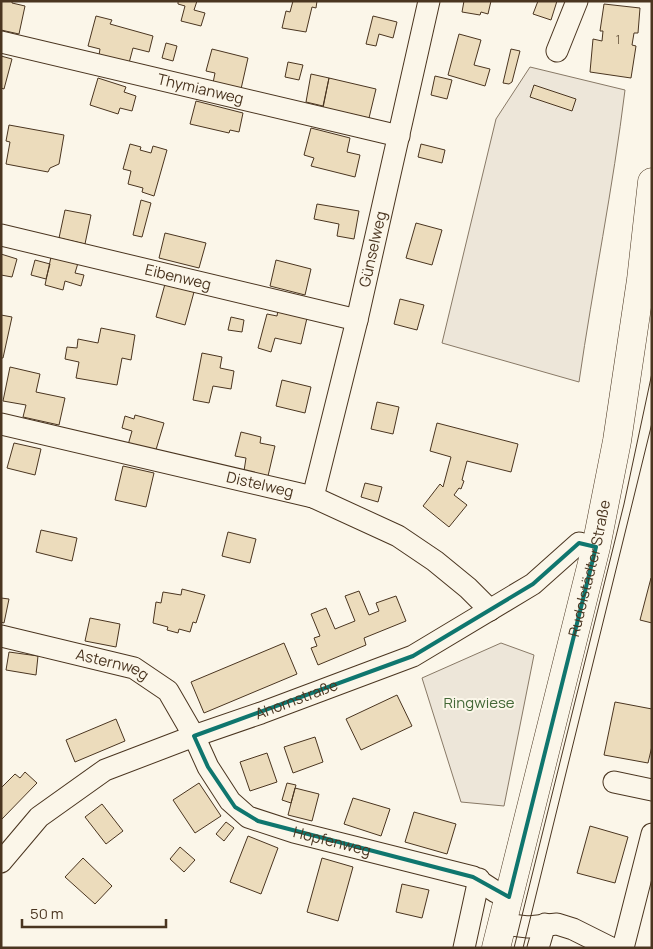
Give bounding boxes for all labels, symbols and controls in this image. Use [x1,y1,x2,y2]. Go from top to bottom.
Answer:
house number: 1 [616,31,620,48]
street label: Thymianweg [155,68,246,109]
street label: Günselweg [354,209,391,289]
street label: Eibenweg [143,259,213,295]
street label: Distelweg [224,466,296,502]
street label: Rudolstädter Straße [563,498,615,639]
street label: Asternweg [74,643,153,685]
street label: Ahornstraße [252,674,341,724]
park label: Ringwiese [443,692,515,713]
street label: Hopfenweg [291,821,373,861]
scale bar [22,896,166,928]
text: 50 m [30,903,64,924]

